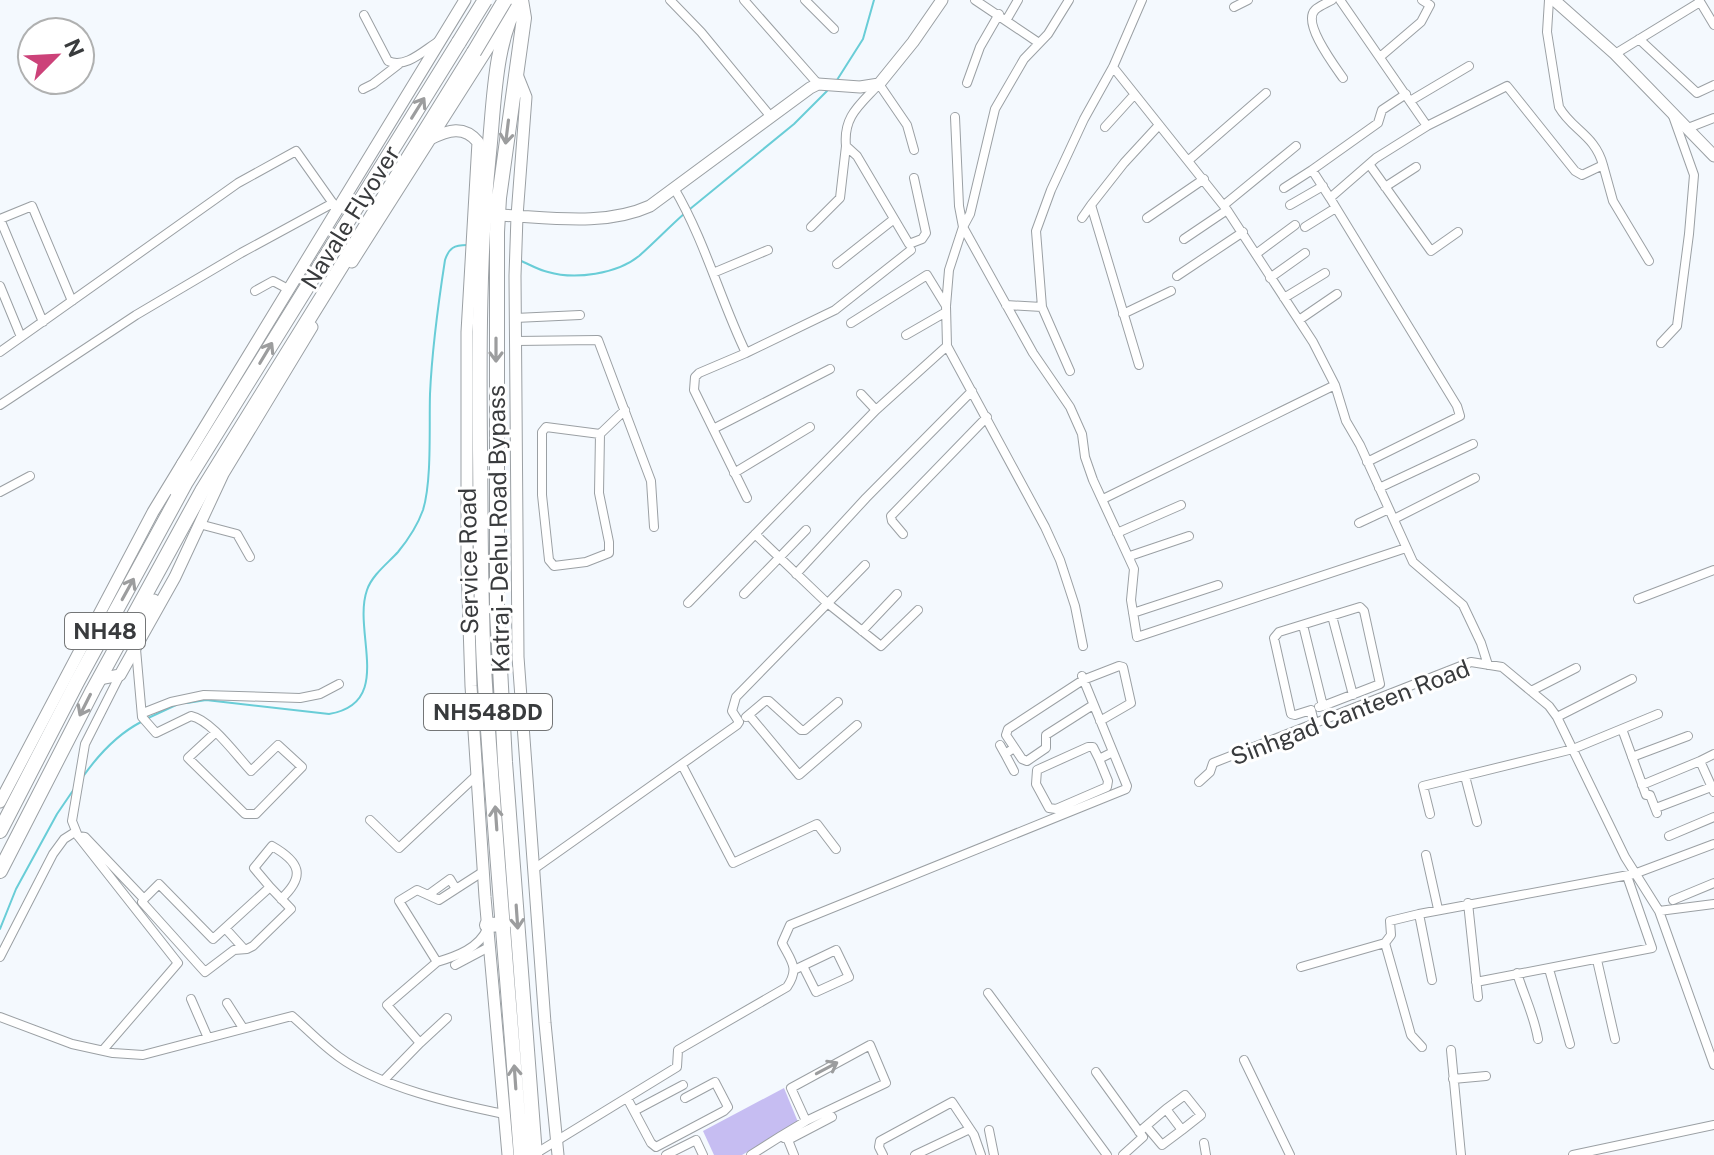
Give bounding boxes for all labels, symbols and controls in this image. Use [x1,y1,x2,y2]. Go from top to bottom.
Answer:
north arrow [16,16,96,96]
text: N [59,35,90,61]
one-way arrow [410,97,426,120]
one-way arrow [500,118,515,145]
street label: Navale Flyover [295,140,405,294]
one-way arrow [488,336,503,363]
one-way arrow [258,342,274,365]
street label: Katraj - Dehu Road Bypass [481,385,515,673]
street label: Service Road [453,488,483,634]
one-way arrow [120,578,136,601]
road number: NH48 [65,613,145,649]
street label: Sinhgad Canteen Road [1227,653,1473,771]
one-way arrow [77,692,93,716]
road number: NH548DD [424,694,552,730]
one-way arrow [488,805,503,832]
one-way arrow [509,903,524,930]
one-way arrow [815,1060,838,1076]
one-way arrow [508,1064,523,1091]

